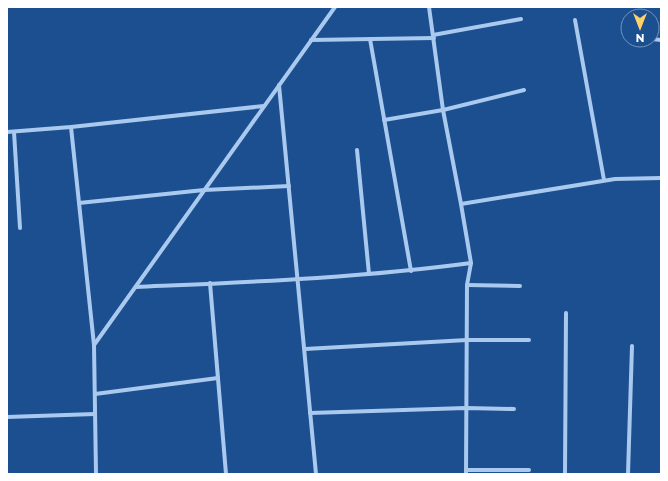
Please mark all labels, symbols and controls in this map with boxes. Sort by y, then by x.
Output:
north arrow [620,8,660,48]
text: N [636,31,644,45]

